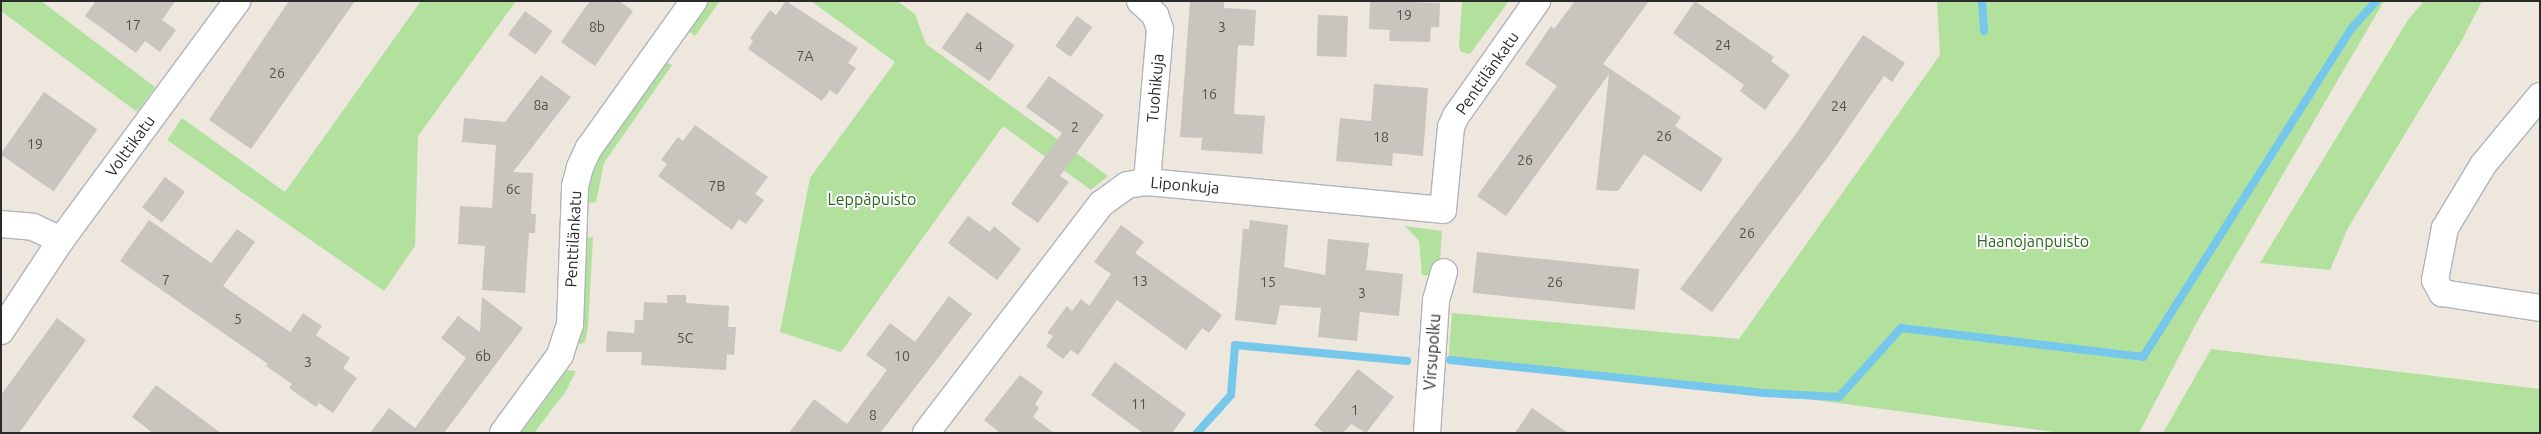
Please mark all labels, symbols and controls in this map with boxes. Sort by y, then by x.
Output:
house number: 19 [1396,7,1412,23]
house number: 17 [125,17,141,33]
house number: 8b [589,19,605,35]
house number: 3 [1218,19,1226,35]
street label: Penttilänkatu [1451,28,1523,118]
house number: 24 [1715,37,1731,53]
house number: 4 [975,39,983,55]
house number: 7A [797,48,813,64]
street label: Tuohikuja [1142,53,1168,123]
house number: 26 [269,65,285,81]
house number: 16 [1201,86,1217,102]
house number: 8a [533,97,549,113]
house number: 24 [1831,98,1847,114]
street label: Volttikatu [101,112,159,180]
house number: 2 [1071,119,1079,135]
house number: 26 [1656,128,1672,144]
house number: 18 [1373,129,1389,145]
house number: 19 [27,136,43,152]
house number: 26 [1517,152,1533,168]
street label: Liponkuja [1150,172,1220,198]
house number: 7B [709,178,725,194]
house number: 6c [506,181,520,197]
park label: Leppäpuisto [828,189,916,209]
street label: Penttilänkatu [561,190,585,288]
house number: 26 [1739,225,1755,241]
park label: Haanojanpuisto [1977,231,2089,251]
house number: 7 [162,272,170,288]
house number: 13 [1132,273,1148,289]
house number: 15 [1260,274,1276,290]
house number: 26 [1547,274,1563,290]
house number: 3 [1358,285,1366,301]
house number: 5 [234,311,242,327]
street label: Virsupolku [1420,313,1444,391]
house number: 5C [677,330,693,346]
house number: 6b [475,348,491,364]
house number: 10 [894,348,910,364]
house number: 3 [304,354,312,370]
house number: 11 [1131,396,1147,412]
house number: 1 [1351,402,1359,418]
house number: 8 [869,407,877,423]

